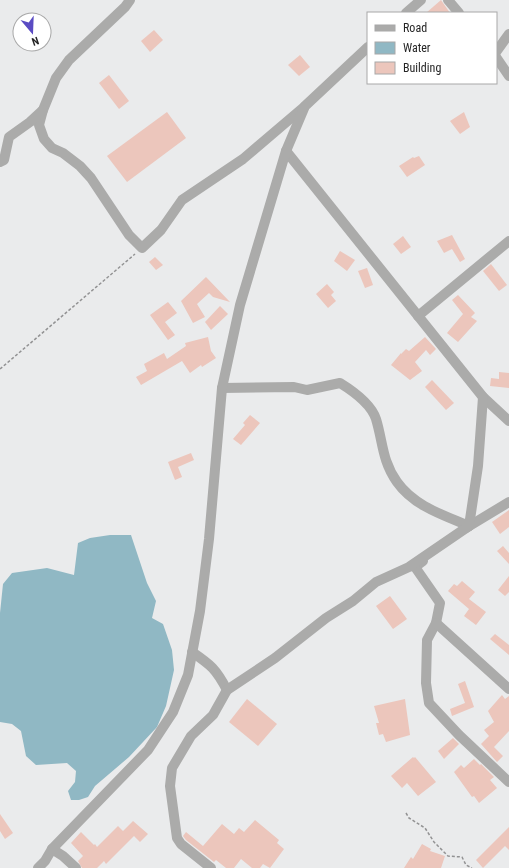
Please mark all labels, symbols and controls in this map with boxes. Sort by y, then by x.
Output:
north arrow [12,12,52,52]
legend [367,12,497,84]
text: Road [403,21,427,35]
text: N [30,34,40,48]
text: Water [403,41,431,55]
text: Building [403,61,441,75]

